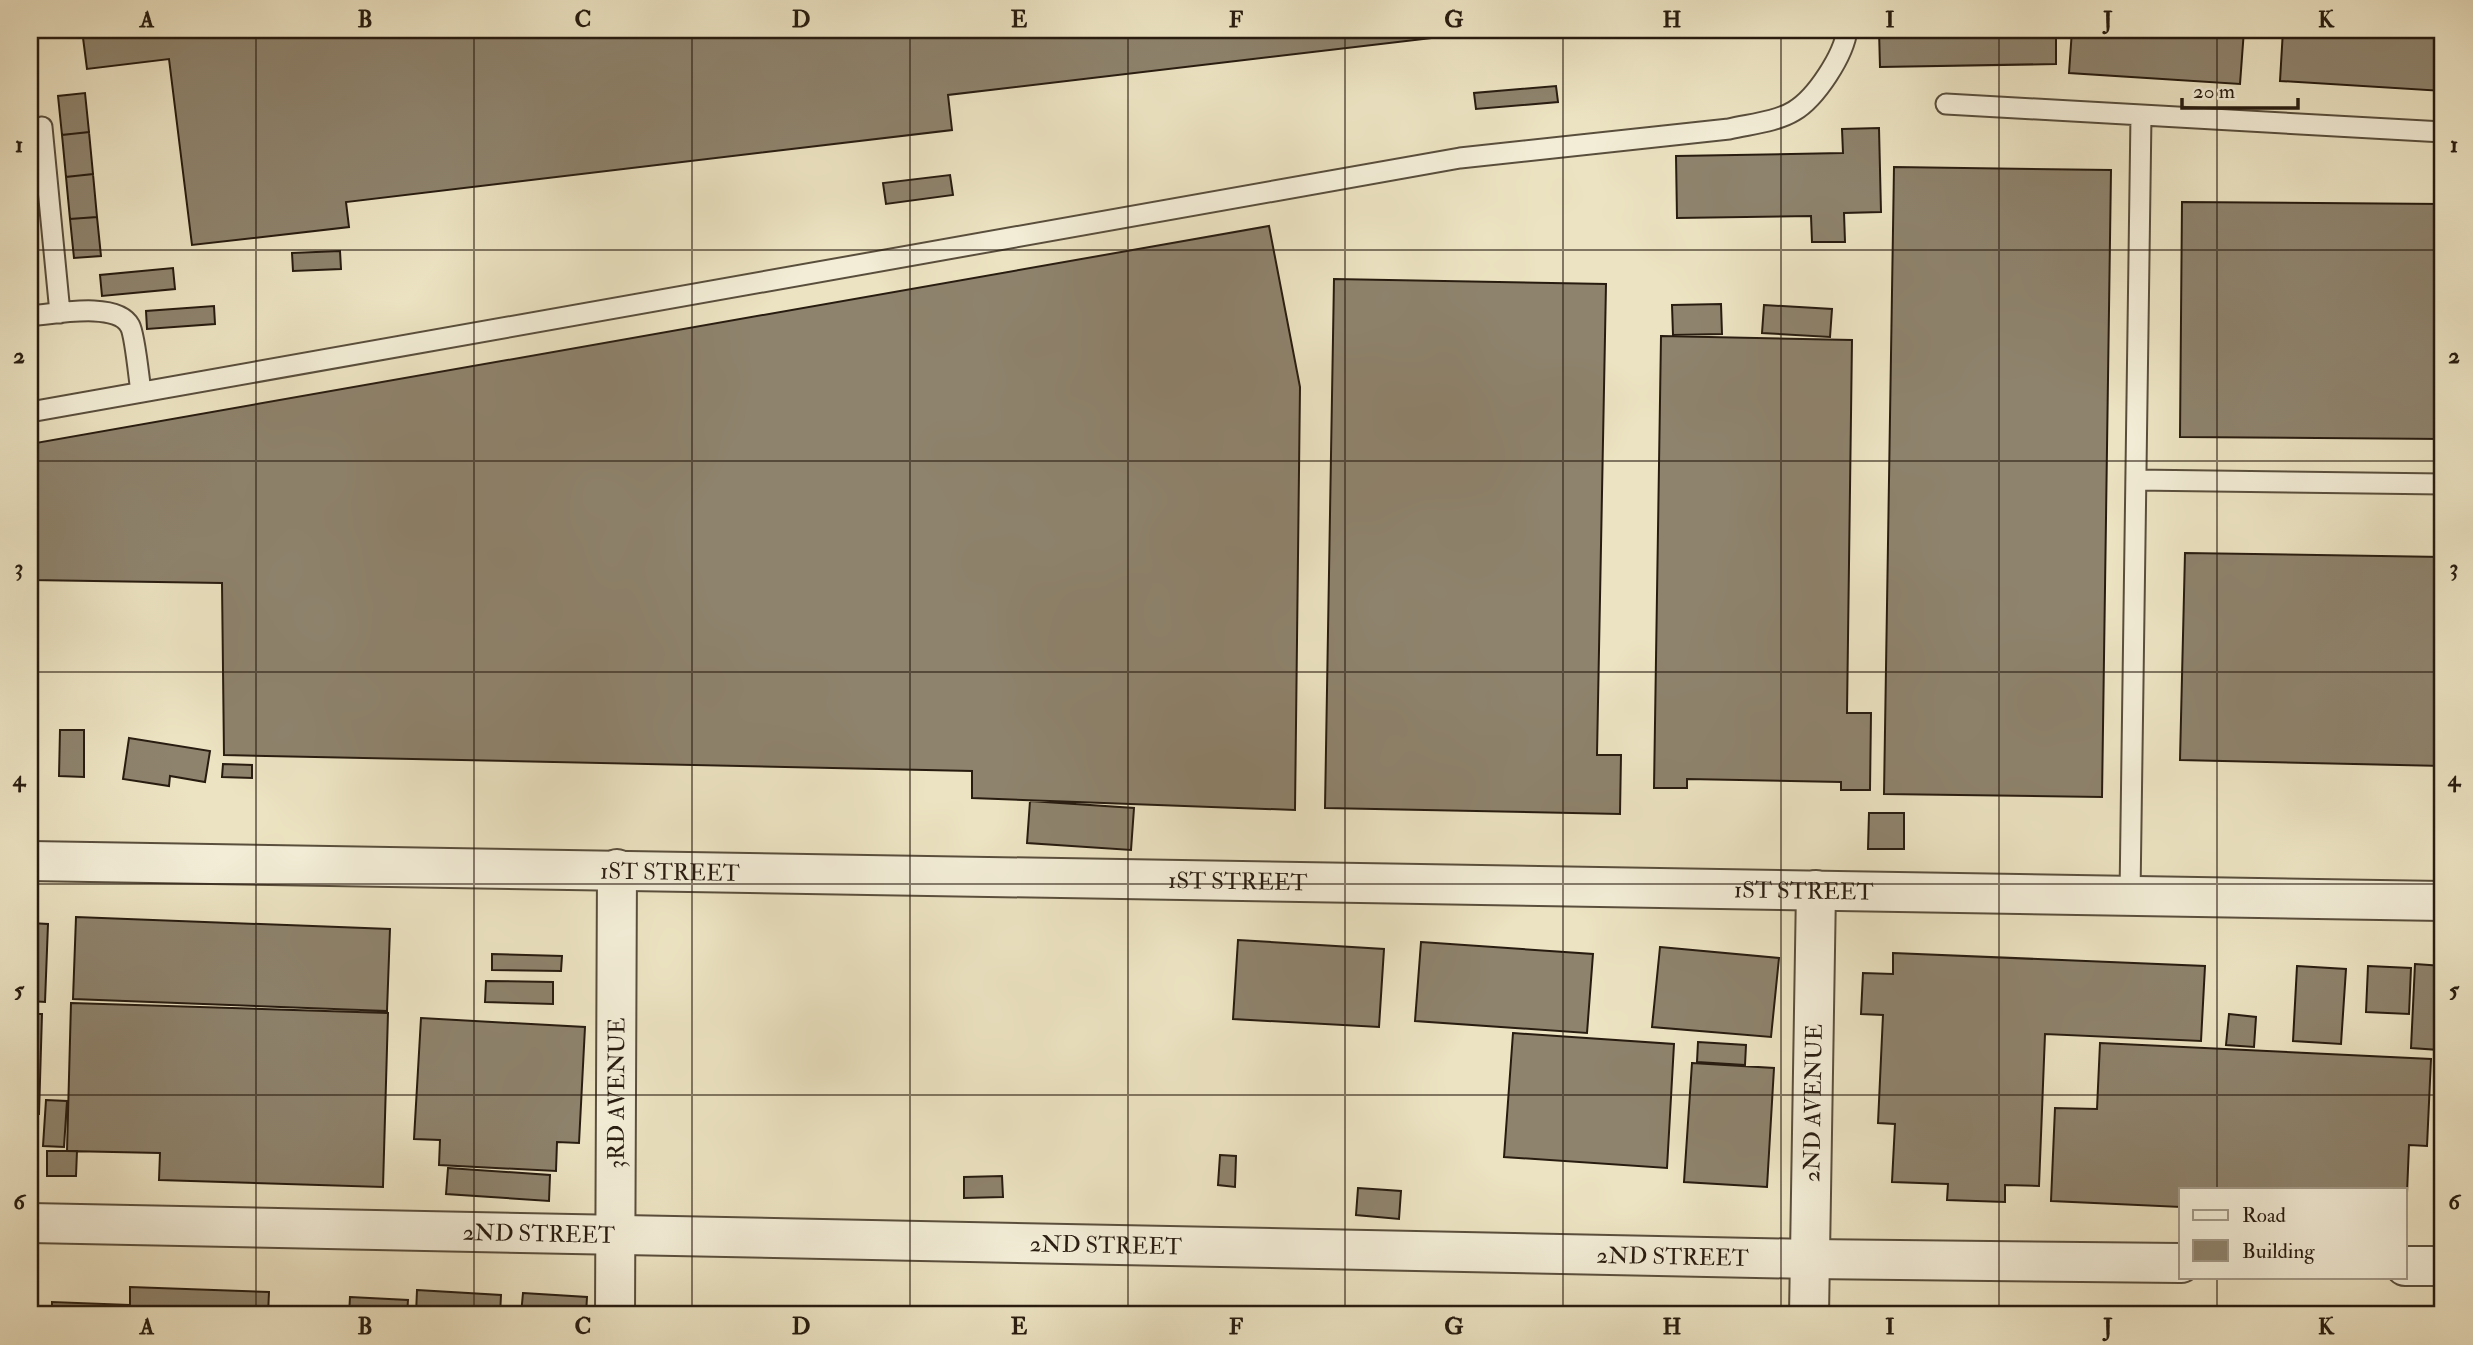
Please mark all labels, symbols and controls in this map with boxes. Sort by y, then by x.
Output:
text: A [139,5,155,34]
text: B [357,5,373,34]
text: C [575,5,591,34]
text: D [792,5,810,34]
text: E [1011,5,1028,34]
text: F [1229,5,1244,34]
text: G [1444,5,1464,34]
text: H [1663,5,1682,34]
text: I [1885,5,1895,34]
text: J [2102,5,2113,35]
text: K [2318,5,2335,34]
scale bar [2182,66,2298,110]
text: 20 m [2193,78,2235,105]
text: 1 [15,130,23,159]
text: 1 [2450,130,2458,159]
text: 2 [13,341,25,370]
text: 2 [2448,341,2460,370]
text: 3 [15,553,23,582]
text: 3 [2450,553,2458,582]
text: 4 [12,764,27,793]
text: 4 [2447,764,2462,793]
street label: 1ST STREET [600,856,740,887]
street label: 1ST STREET [1168,865,1308,897]
street label: 1ST STREET [1734,875,1874,906]
text: 5 [14,975,25,1004]
text: 5 [2449,975,2460,1004]
street label: 3RD AVENUE [601,1017,631,1169]
street label: 2ND AVENUE [1797,1024,1828,1182]
text: 6 [13,1187,27,1216]
text: 6 [2448,1187,2462,1216]
legend [2179,1188,2406,1278]
text: Road [2242,1202,2287,1229]
street label: 2ND STREET [462,1217,615,1249]
street label: 2ND STREET [1029,1229,1182,1261]
text: Building [2242,1238,2315,1265]
street label: 2ND STREET [1596,1240,1749,1272]
text: A [139,1312,155,1341]
text: B [357,1312,373,1341]
text: C [575,1312,591,1341]
text: D [792,1312,810,1341]
text: E [1011,1312,1028,1341]
text: F [1229,1312,1244,1341]
text: G [1444,1312,1464,1341]
text: H [1663,1312,1682,1341]
text: I [1885,1312,1895,1341]
text: J [2102,1312,2113,1342]
text: K [2318,1312,2335,1341]

